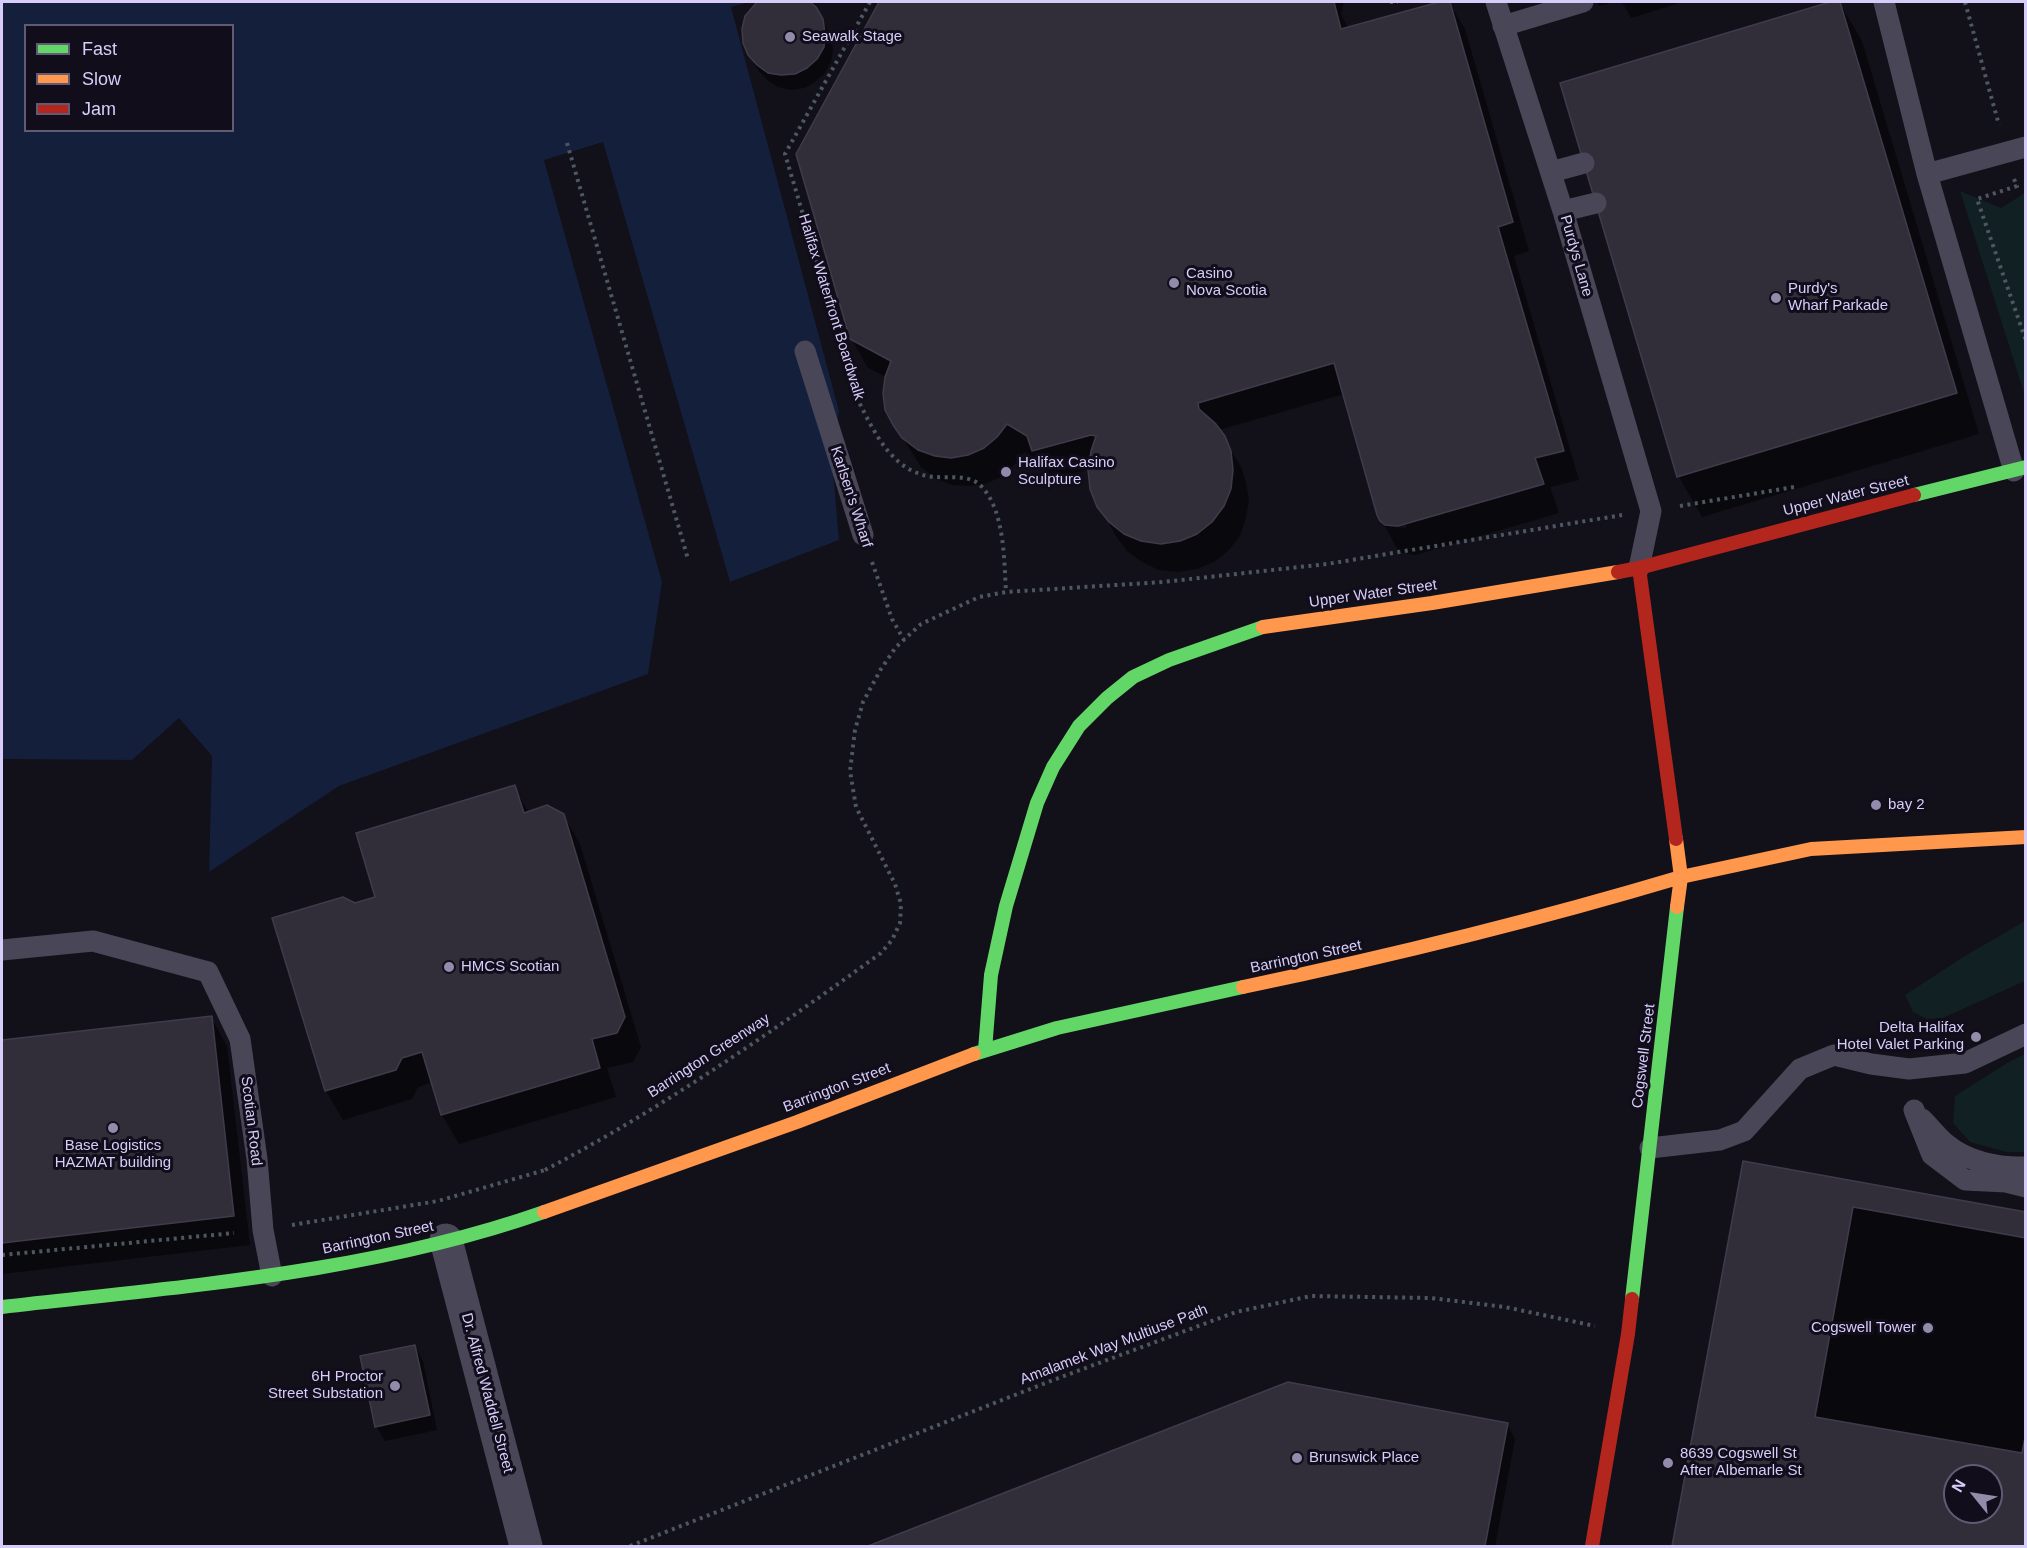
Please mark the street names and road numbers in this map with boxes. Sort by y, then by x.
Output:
street label: Halifax Waterfront Boardwalk [794,212,868,402]
street label: Purdys Lane [1556,213,1596,299]
street label: Karlsen's Wharf [826,444,876,550]
street label: Upper Water Street [1781,472,1911,520]
street label: Upper Water Street [1308,576,1438,612]
street label: Barrington Street [1249,936,1363,978]
street label: Cogswell Street [1629,1003,1659,1109]
street label: Barrington Greenway [645,1010,773,1102]
street label: Barrington Street [781,1059,893,1117]
street label: Scotian Road [237,1075,265,1167]
street label: Barrington Street [321,1217,435,1259]
street label: Amalamek Way Multiuse Path [1018,1301,1210,1389]
street label: Dr. Alfred Waddell Street [457,1311,517,1475]

